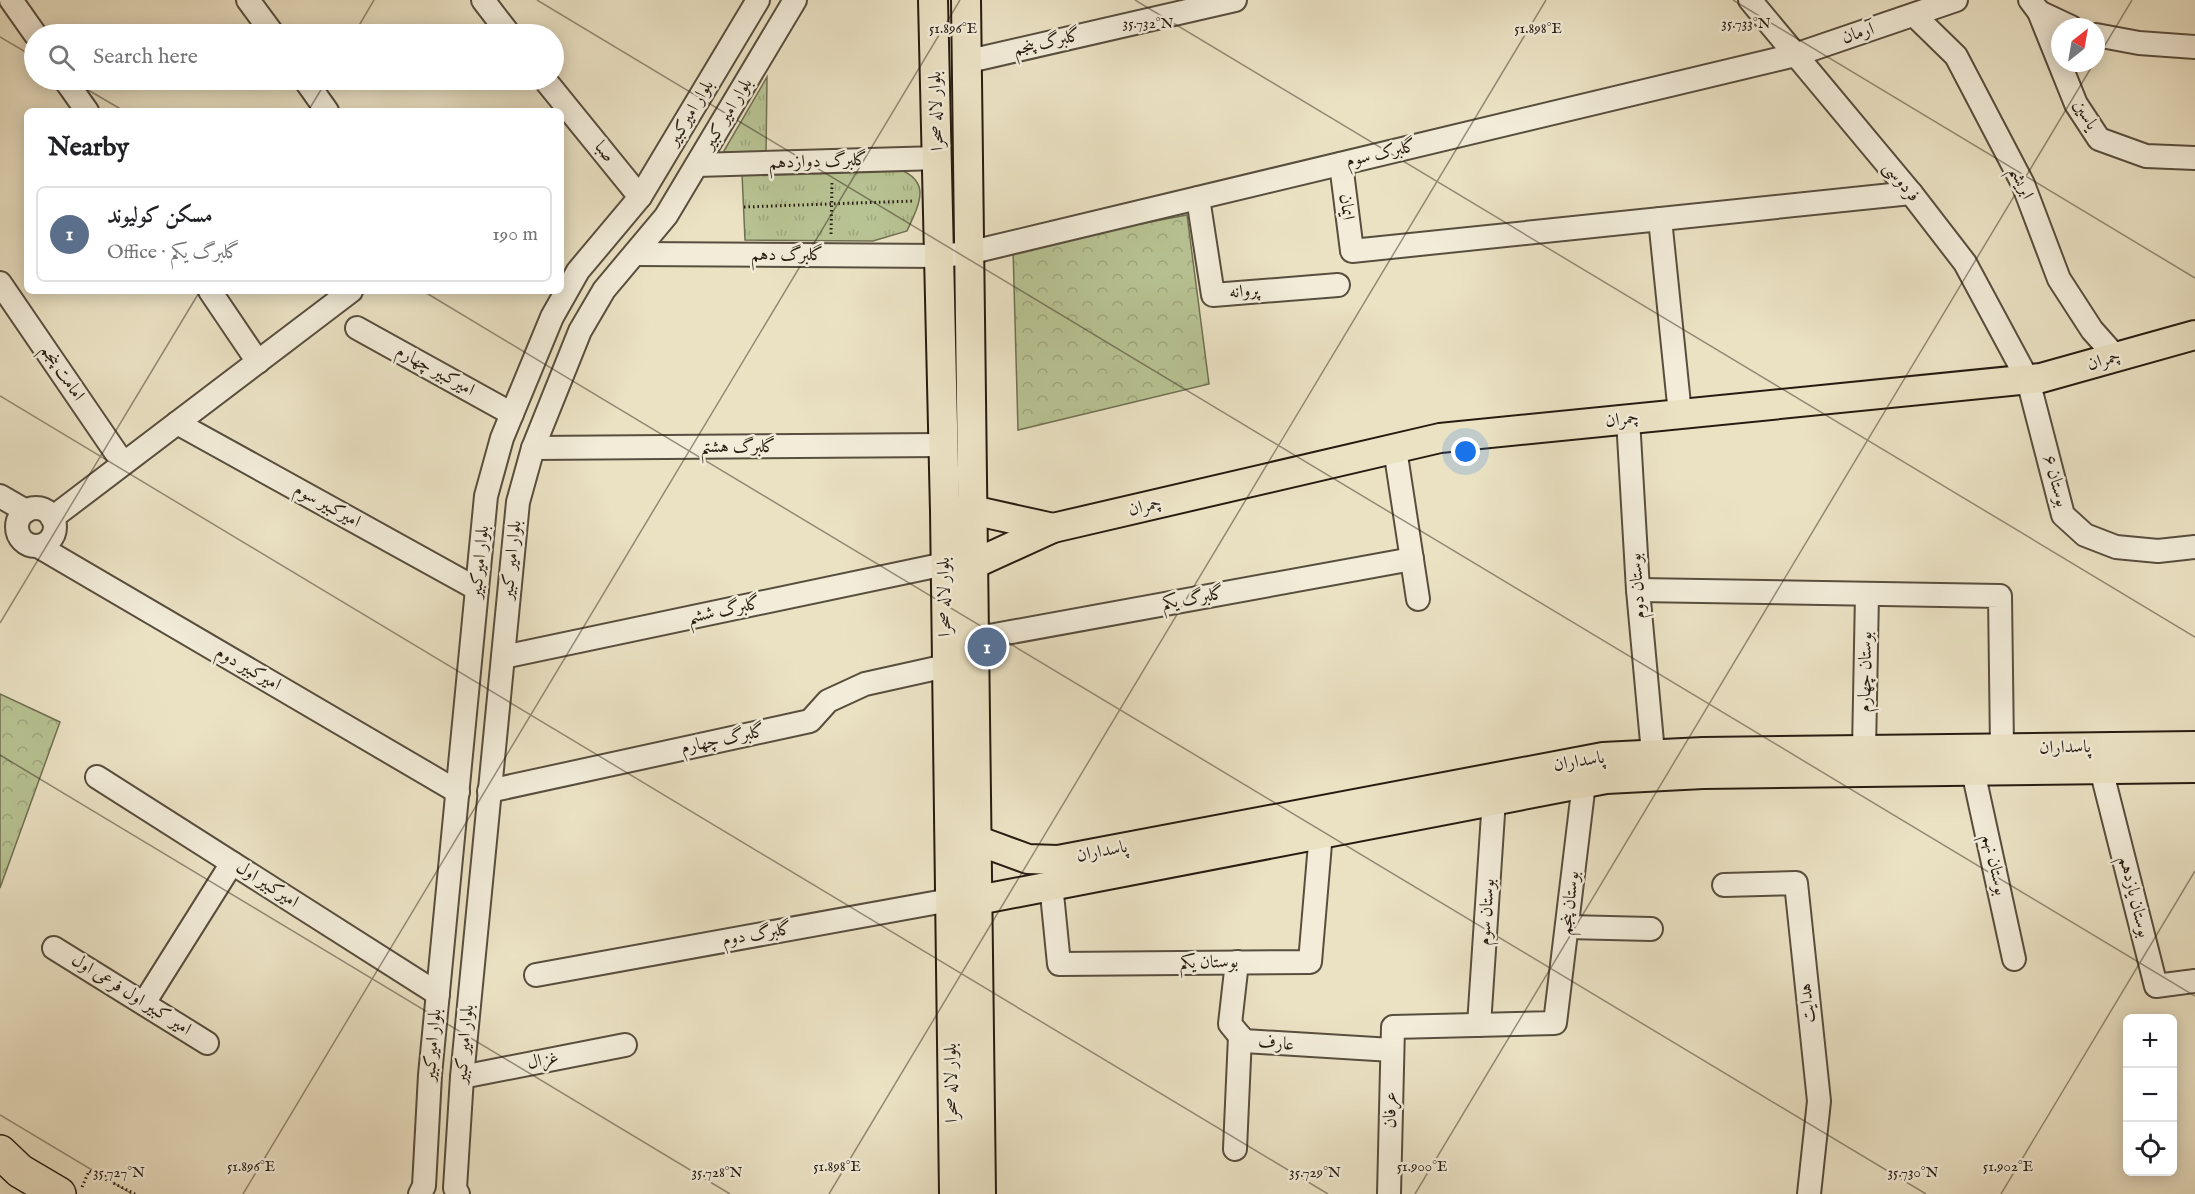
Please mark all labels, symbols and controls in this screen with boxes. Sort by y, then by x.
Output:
text: 35.732°N [1123,14,1173,33]
text: 35.733°N [1721,14,1771,33]
street label: آرمان [1839,17,1879,50]
north arrow [2051,18,2105,72]
text: 51.896°E [929,19,977,38]
text: 51.898°E [1514,19,1562,38]
street label: گلبرگ پنجم [1011,23,1084,66]
search box [24,24,564,90]
icon: search [45,41,78,74]
text: Search here [93,43,198,71]
street label: بلوار لاله صحرا [924,71,950,151]
street label: بلوار امیر کبیر [697,74,758,156]
street label: بلوار امیرکبیر [661,76,720,152]
street label: یاسین [2067,96,2104,136]
text: Nearby [48,131,129,164]
street label: گلبرک سوم [1343,134,1419,176]
street label: صبا [588,137,620,167]
street label: گلبرگ دوازدهم [768,148,868,179]
street label: فردوسی [1878,157,1924,207]
street label: ابریشم [1999,163,2038,205]
street label: ایمان [1333,193,1359,221]
text: مسکن کولیوند [107,202,213,230]
text: 1 [66,222,73,247]
text: 190 m [492,222,538,247]
text: Office · گلبرگ یکم [107,240,240,265]
street label: گلبرگ دهم [751,243,823,271]
street label: پروانه [1228,279,1262,305]
street label: امامت پنجم [31,340,89,408]
street label: امیرکبیر چهارم [390,340,478,405]
street label: چمران [2085,345,2123,377]
street label: چمران [1604,407,1640,433]
street label: گلبرگ هشتم [700,435,776,464]
your location [1451,437,1480,466]
street label: بوستان ۶ [2037,452,2073,510]
street label: امیرکبیر سوم [288,478,364,536]
street label: چمران [1126,492,1164,522]
street label: بلوار امیر کبیر [496,519,528,603]
street label: بلوار امیرکبیر [465,524,495,602]
street label: بوستان دوم [1624,552,1655,620]
street label: بلوار لاله صحرا [933,557,957,637]
street label: گلبرگ یکم [1160,581,1227,620]
street label: گلبرگ ششم [685,591,764,635]
pin: 1 [968,624,1006,670]
street label: بوستان چهارم [1854,631,1881,713]
street label: امیرکبیر دوم [210,641,285,700]
street label: گلبرگ چهارم [679,719,768,763]
street label: پاسداران [2039,736,2093,760]
street label: پاسداران [1552,746,1608,777]
street label: بوستان نهم [1972,833,2012,898]
street label: پاسداران [1075,835,1131,868]
street label: بوستان یازدهم [2109,854,2155,941]
street label: امیرکبیر اول [231,856,303,914]
street label: بوستان پنجم [1555,870,1589,937]
street label: بوستان سوم [1473,878,1504,947]
street label: گلبرگ دوم [720,917,794,955]
street label: امیر کبیر اول فرعی اول [67,949,195,1041]
street label: بوستان یکم [1180,951,1239,979]
street label: هدایت [1794,982,1822,1024]
street label: بلوار امیر کبیر [450,1003,480,1087]
street label: بلوار امیرکبیر [418,1008,448,1084]
map controls [2123,1014,2177,1176]
button: + [2123,1014,2177,1068]
street label: عارف [1257,1031,1295,1057]
street label: بلوار لاله صحرا [940,1043,964,1123]
street label: غزال [525,1047,561,1075]
button: − [2123,1068,2177,1122]
street label: عرفان [1379,1091,1403,1129]
button: locate [2123,1122,2177,1176]
text: 51.896°E [227,1157,275,1176]
text: 51.898°E [813,1157,861,1176]
text: 51.900°E [1397,1157,1447,1176]
text: 51.902°E [1983,1157,2033,1176]
text: 35.727°N [93,1163,145,1182]
text: 35.728°N [691,1163,743,1182]
text: 35.729°N [1289,1163,1341,1182]
text: 35.730°N [1887,1163,1939,1182]

